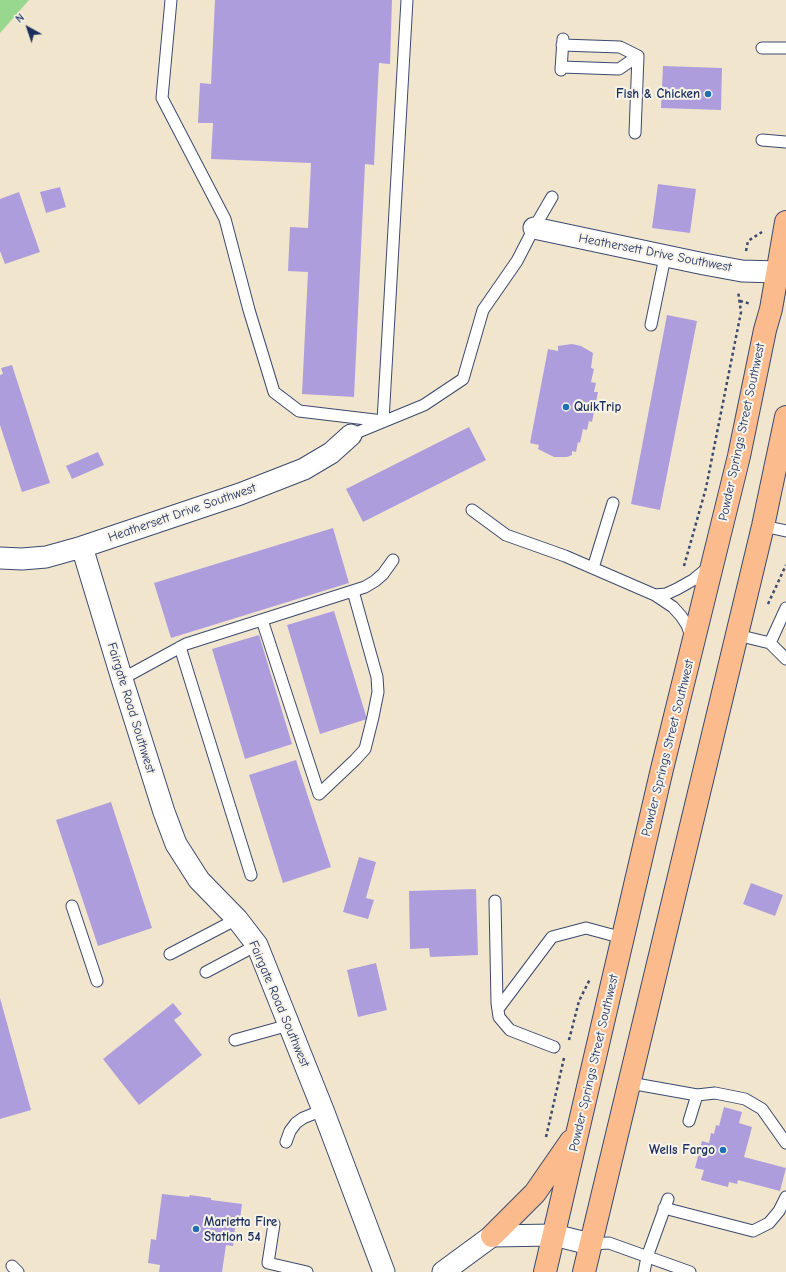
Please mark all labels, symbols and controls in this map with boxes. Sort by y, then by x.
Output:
north arrow [8,8,48,48]
text: N [13,11,27,26]
place label: Fish & Chicken [616,86,700,102]
marker: Fish & Chicken [703,89,713,99]
street label: Heathersett Drive Southwest [577,231,733,275]
street label: Powder Springs Street Southwest [716,342,768,522]
place label: QuikTrip [574,399,621,415]
marker: QuikTrip [561,402,571,412]
street label: Heathersett Drive Southwest [106,480,258,546]
street label: Fairgate Road Southwest [104,641,158,775]
street label: Powder Springs Street Southwest [638,658,698,838]
street label: Fairgate Road Southwest [245,938,313,1070]
street label: Powder Springs Street Southwest [566,973,622,1153]
place label: Wells Fargo [649,1142,715,1158]
marker: Wells Fargo [718,1145,728,1155]
place label: Marietta Fire Station 54 [204,1214,277,1245]
marker: Marietta Fire Station 54 [191,1224,201,1234]

